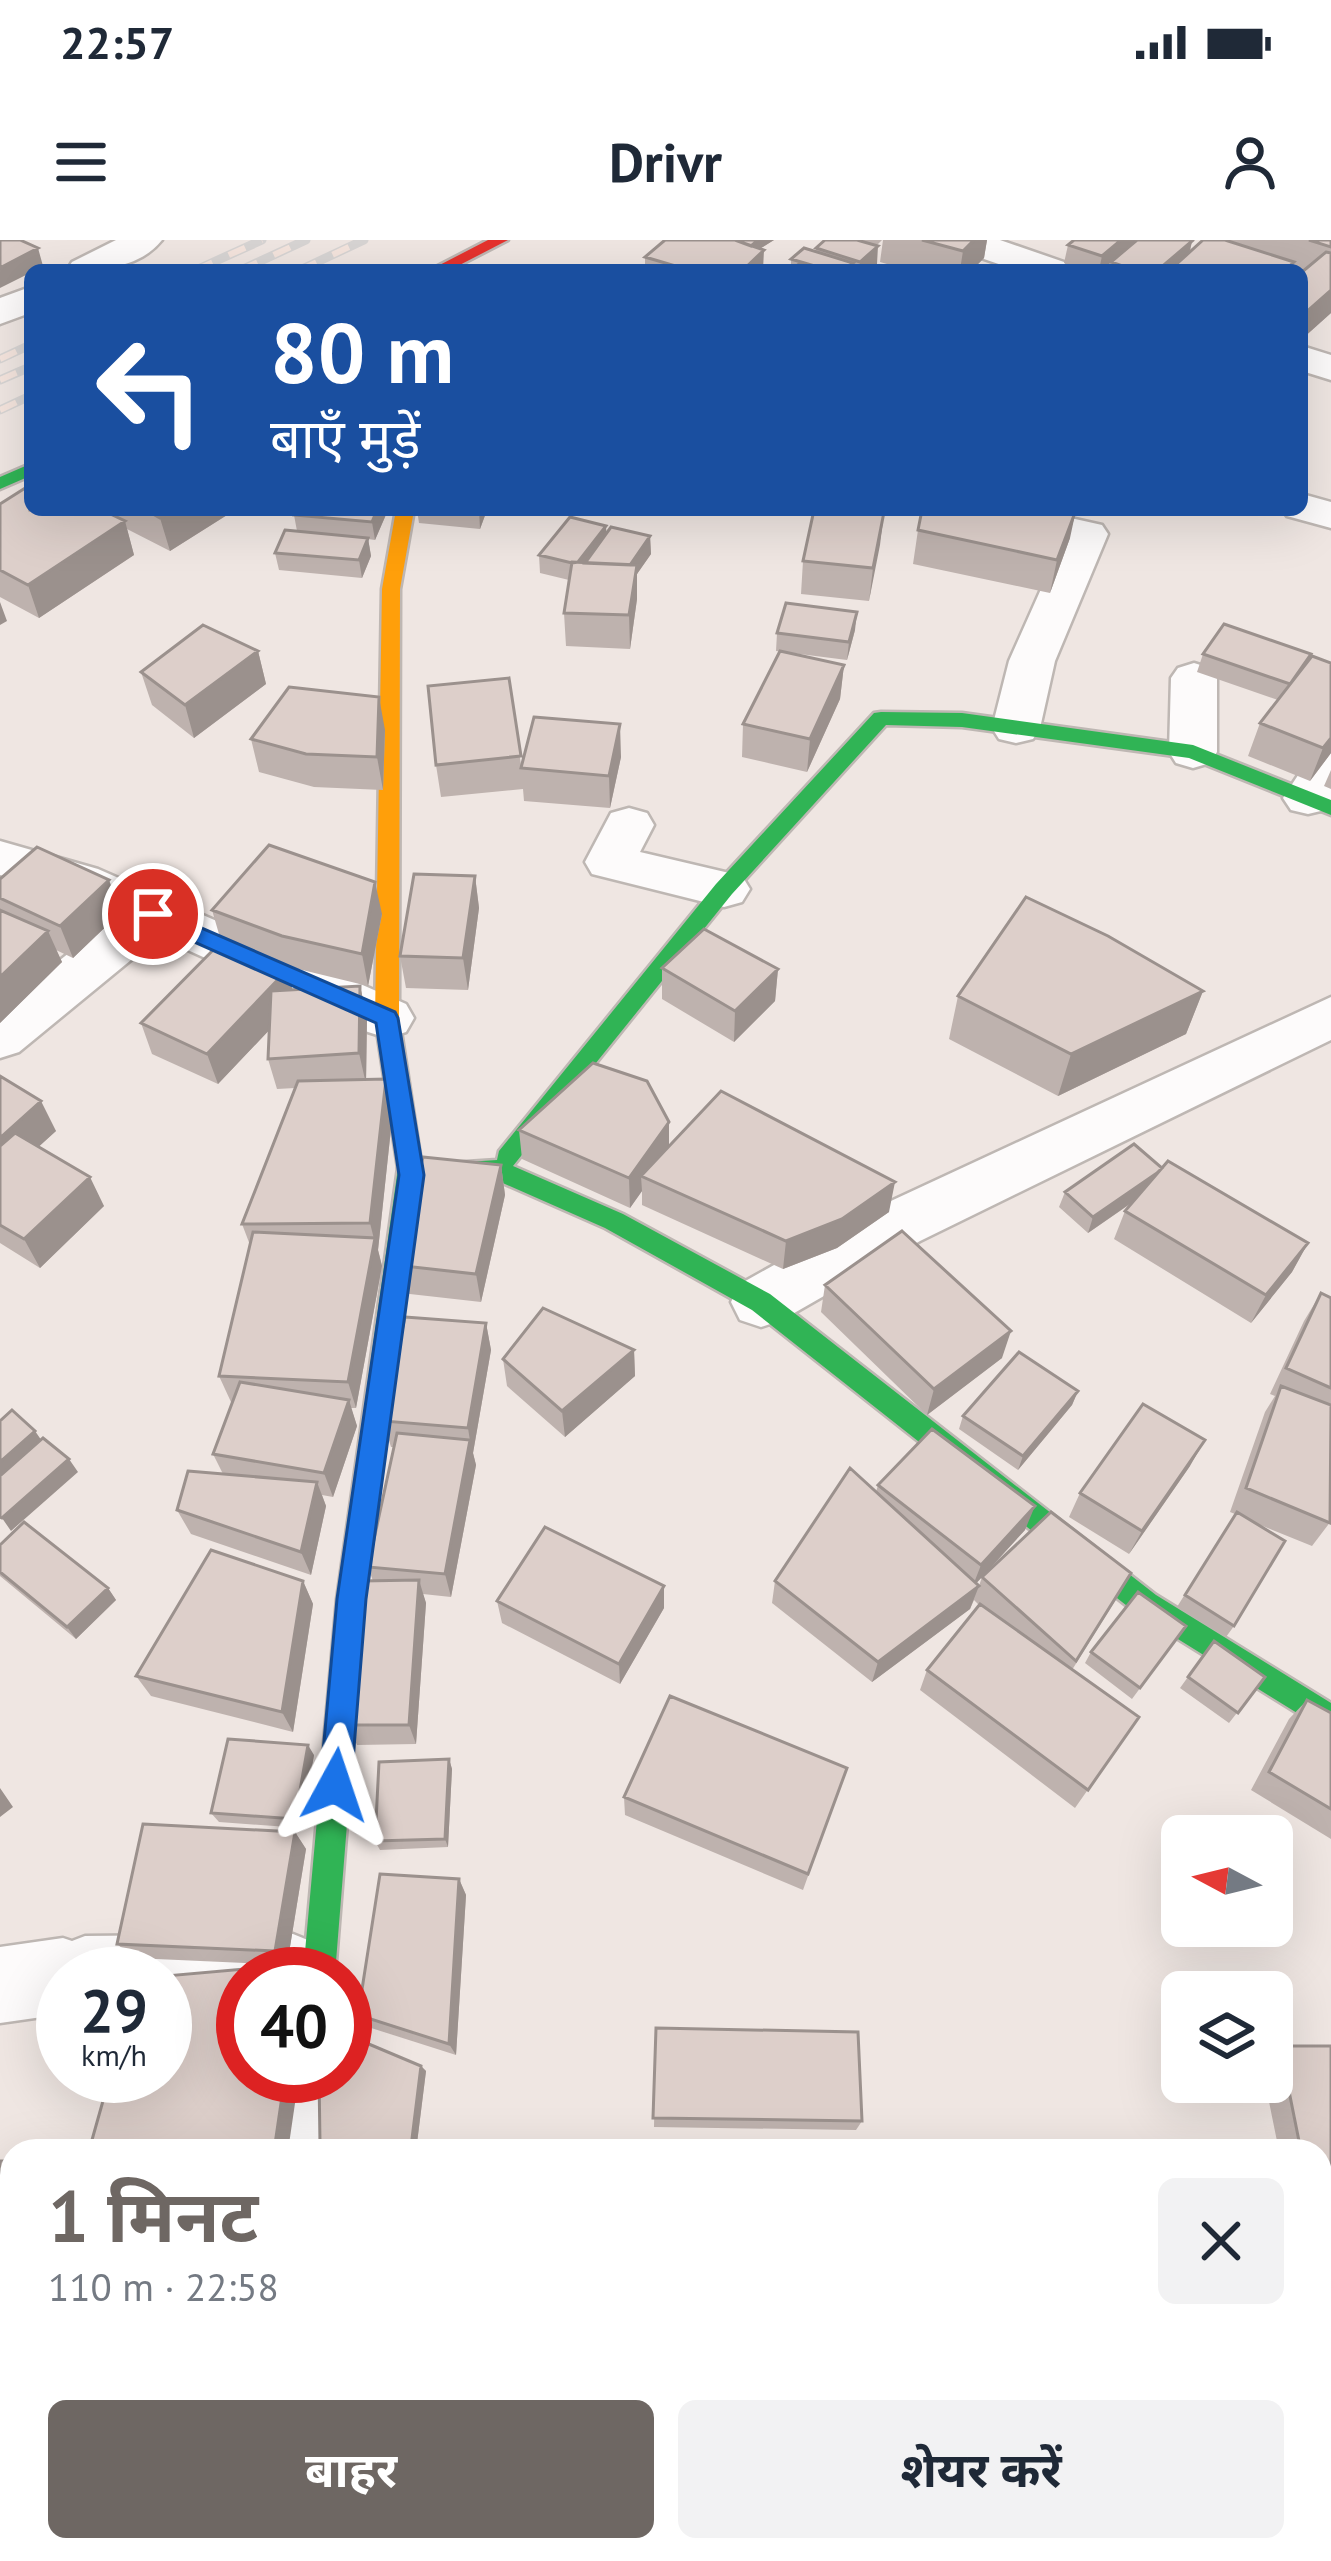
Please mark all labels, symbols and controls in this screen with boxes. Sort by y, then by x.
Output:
text: 22:57 [60,13,174,71]
text: Drivr [609,127,722,197]
icon: menu [48,129,114,195]
icon: person [1217,129,1283,195]
text: 80 m [270,297,454,406]
icon: left [72,312,228,468]
text: बाएँ मुड़ें [270,403,420,473]
pin [102,863,204,965]
icon: arrive [120,881,186,947]
position arrow [272,1722,398,1848]
north arrow [1161,1815,1293,1947]
map controls [1161,1815,1293,2103]
speed limit sign: 40 [216,1947,372,2103]
text: 29 [80,1971,148,2049]
button: layers [1161,1971,1293,2103]
text: km/h [81,2035,147,2074]
text: 1 मिनट [48,2169,258,2262]
button: close [1158,2178,1284,2304]
text: 110 m · 22:58 [48,2261,279,2312]
button: बाहर [48,2400,654,2538]
button: शेयर करें [678,2400,1284,2538]

